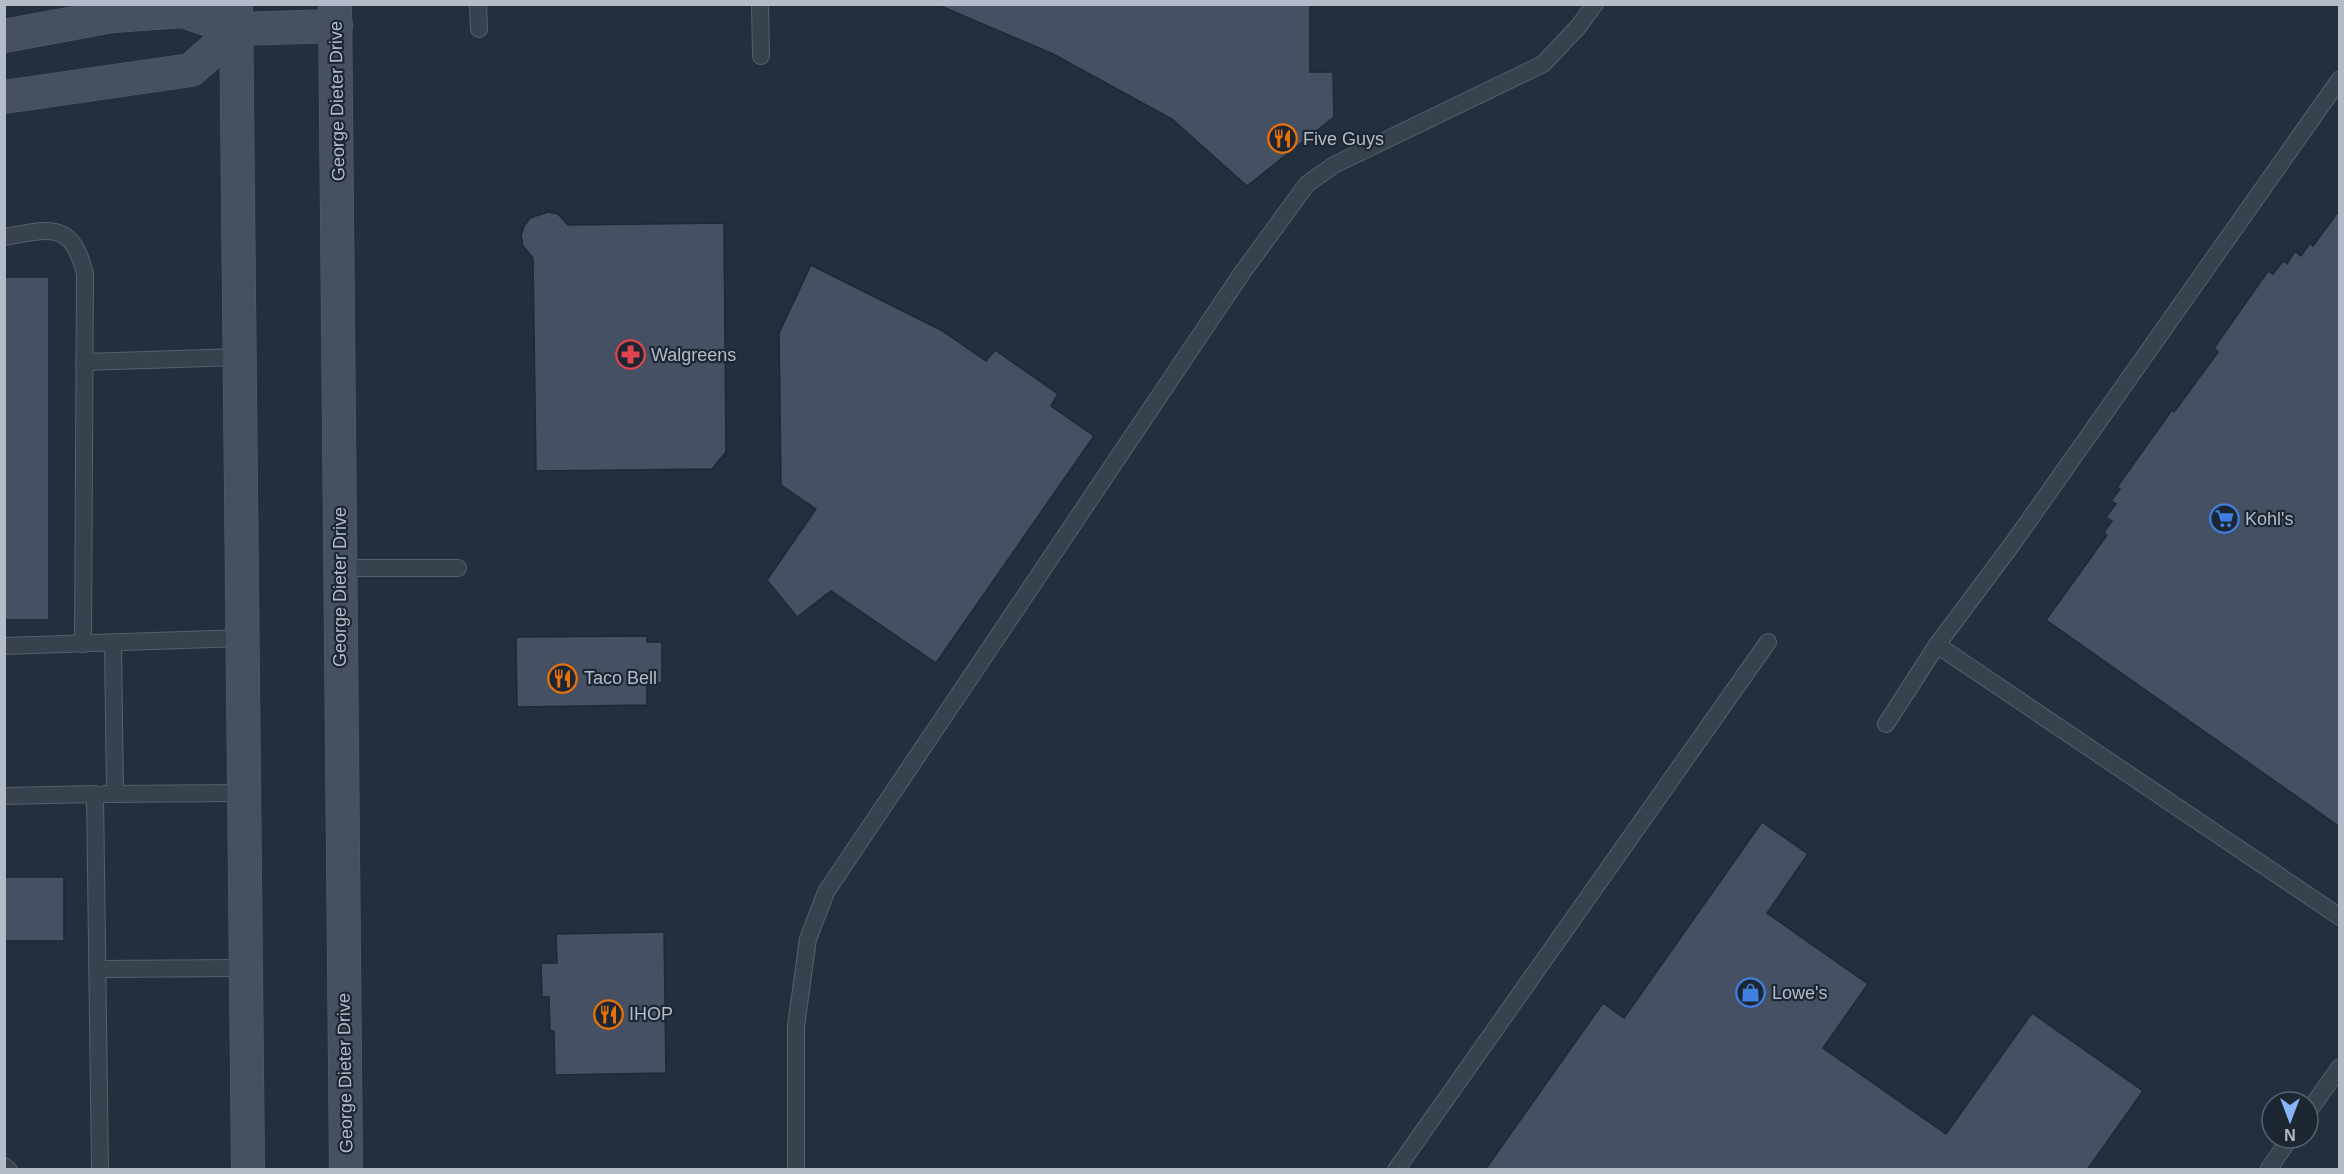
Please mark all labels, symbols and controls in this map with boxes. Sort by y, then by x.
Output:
street label: George Dieter Drive [326,21,348,181]
restaurant icon: Five Guys [1266,123,1298,155]
place label: Five Guys [1303,129,1384,149]
pharmacy icon: Walgreens [614,339,646,371]
place label: Walgreens [651,345,736,365]
supermarket icon: Kohl's [2208,503,2240,535]
street label: George Dieter Drive [330,507,350,667]
place label: Kohl's [2245,509,2293,529]
restaurant icon: Taco Bell [547,662,579,694]
place label: Taco Bell [584,668,657,688]
shop icon: Lowe's [1735,977,1767,1009]
place label: Lowe's [1772,983,1827,1003]
street label: George Dieter Drive [334,993,356,1153]
restaurant icon: IHOP [592,998,624,1030]
place label: IHOP [629,1004,673,1024]
north arrow [2260,1090,2320,1150]
text: N [2284,1126,2296,1143]

